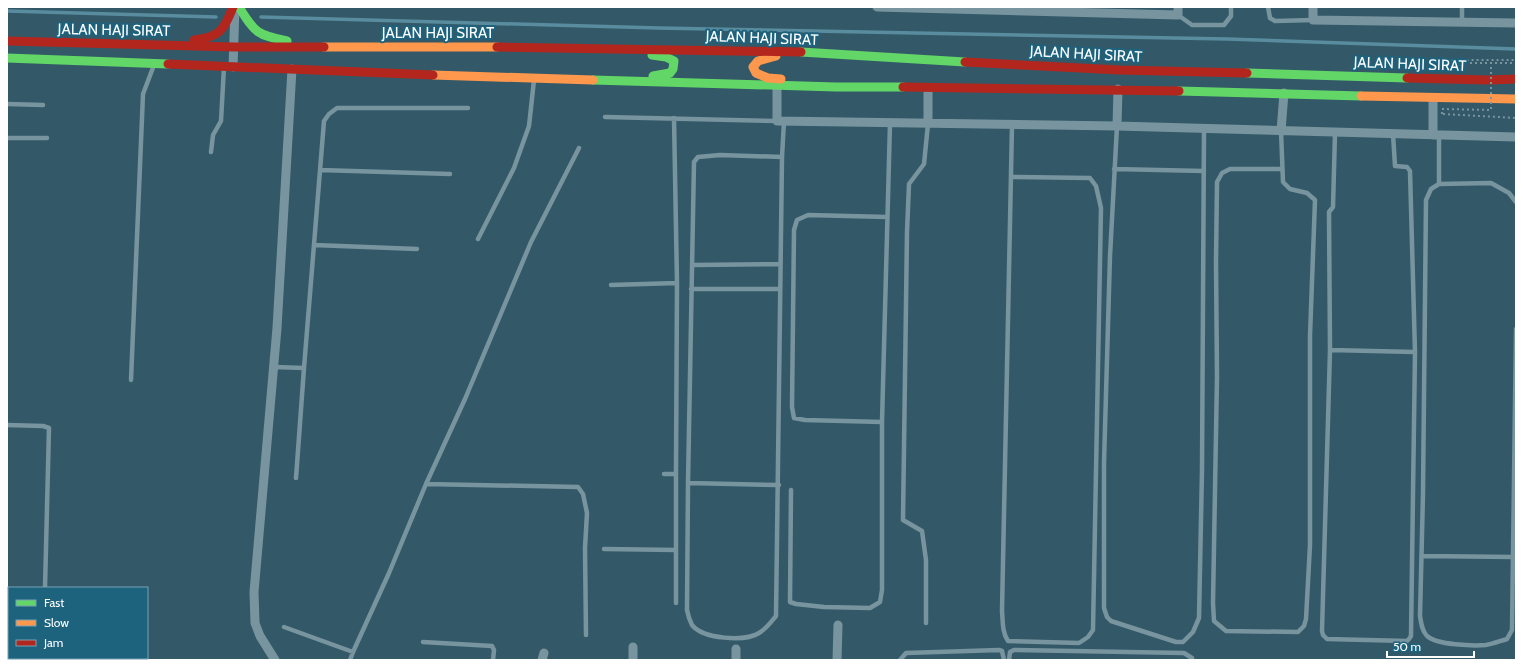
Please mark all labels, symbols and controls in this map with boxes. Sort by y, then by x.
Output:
street label: JALAN HAJI SIRAT [57,20,170,40]
street label: JALAN HAJI SIRAT [381,24,494,42]
street label: JALAN HAJI SIRAT [704,27,819,49]
street label: JALAN HAJI SIRAT [1028,42,1143,66]
street label: JALAN HAJI SIRAT [1352,53,1467,75]
legend [8,587,148,659]
text: Fast [44,595,64,610]
text: Slow [44,615,69,630]
scale bar [1387,633,1474,659]
text: Jam [43,635,63,650]
text: 50 m [1393,639,1421,654]

